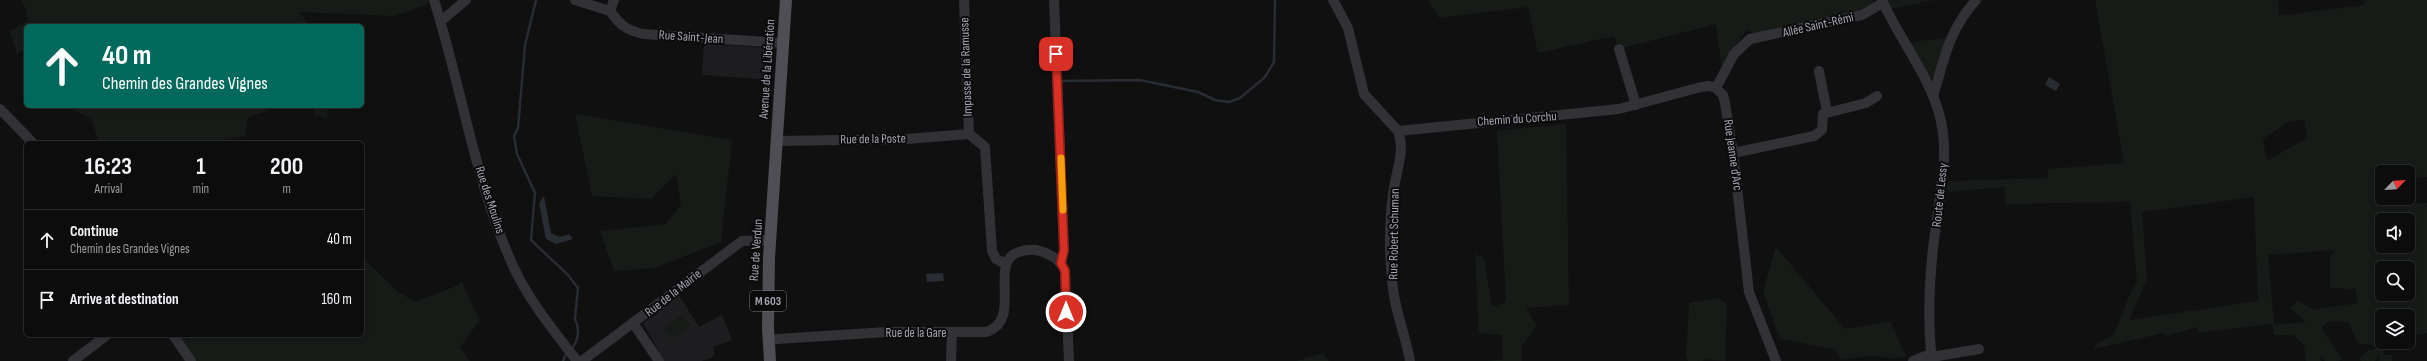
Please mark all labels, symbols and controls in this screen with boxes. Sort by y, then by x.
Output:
street label: Allée Saint-Rémi [1780,9,1855,41]
street label: Impasse de la Ramusse [956,17,976,117]
street label: Avenue de la Libération [755,19,778,120]
street label: Rue Saint-Jean [658,27,724,47]
pin [1039,37,1073,71]
text: 40 m [102,39,151,72]
icon: ahead [36,40,88,92]
icon: arrive [1045,43,1067,65]
text: Chemin des Grandes Vignes [102,73,268,94]
street label: Chemin du Corchu [1477,108,1557,130]
street label: Rue Jeanne d'Arc [1720,118,1746,192]
street label: Rue de la Poste [840,130,906,148]
text: 16:23 [85,152,132,181]
text: 1 [196,152,206,181]
text: 200 [270,152,303,181]
street label: Route de Lessy [1929,162,1951,228]
street label: Rue des Moulins [472,164,509,236]
north arrow [2375,165,2415,205]
map controls [2375,165,2415,349]
text: Arrival [94,181,122,197]
text: min [193,181,209,197]
text: m [282,181,291,197]
street label: Rue Robert Schuman [1385,188,1403,280]
button: sound [2375,213,2415,253]
street label: Rue de Verdun [746,218,766,282]
text: Continue [70,222,119,241]
icon: ahead [36,229,58,251]
text: 40 m [327,230,352,249]
text: Chemin des Grandes Vignes [70,241,190,257]
button: search [2375,261,2415,301]
street label: Rue de la Mairie [641,266,705,320]
icon: arrive [36,289,58,311]
text: Arrive at destination [70,290,179,309]
text: 160 m [321,290,352,309]
road number: M 603 [750,291,786,311]
position arrow [1045,291,1087,333]
button: layers [2375,309,2415,349]
street label: Rue de la Gare [885,325,947,341]

